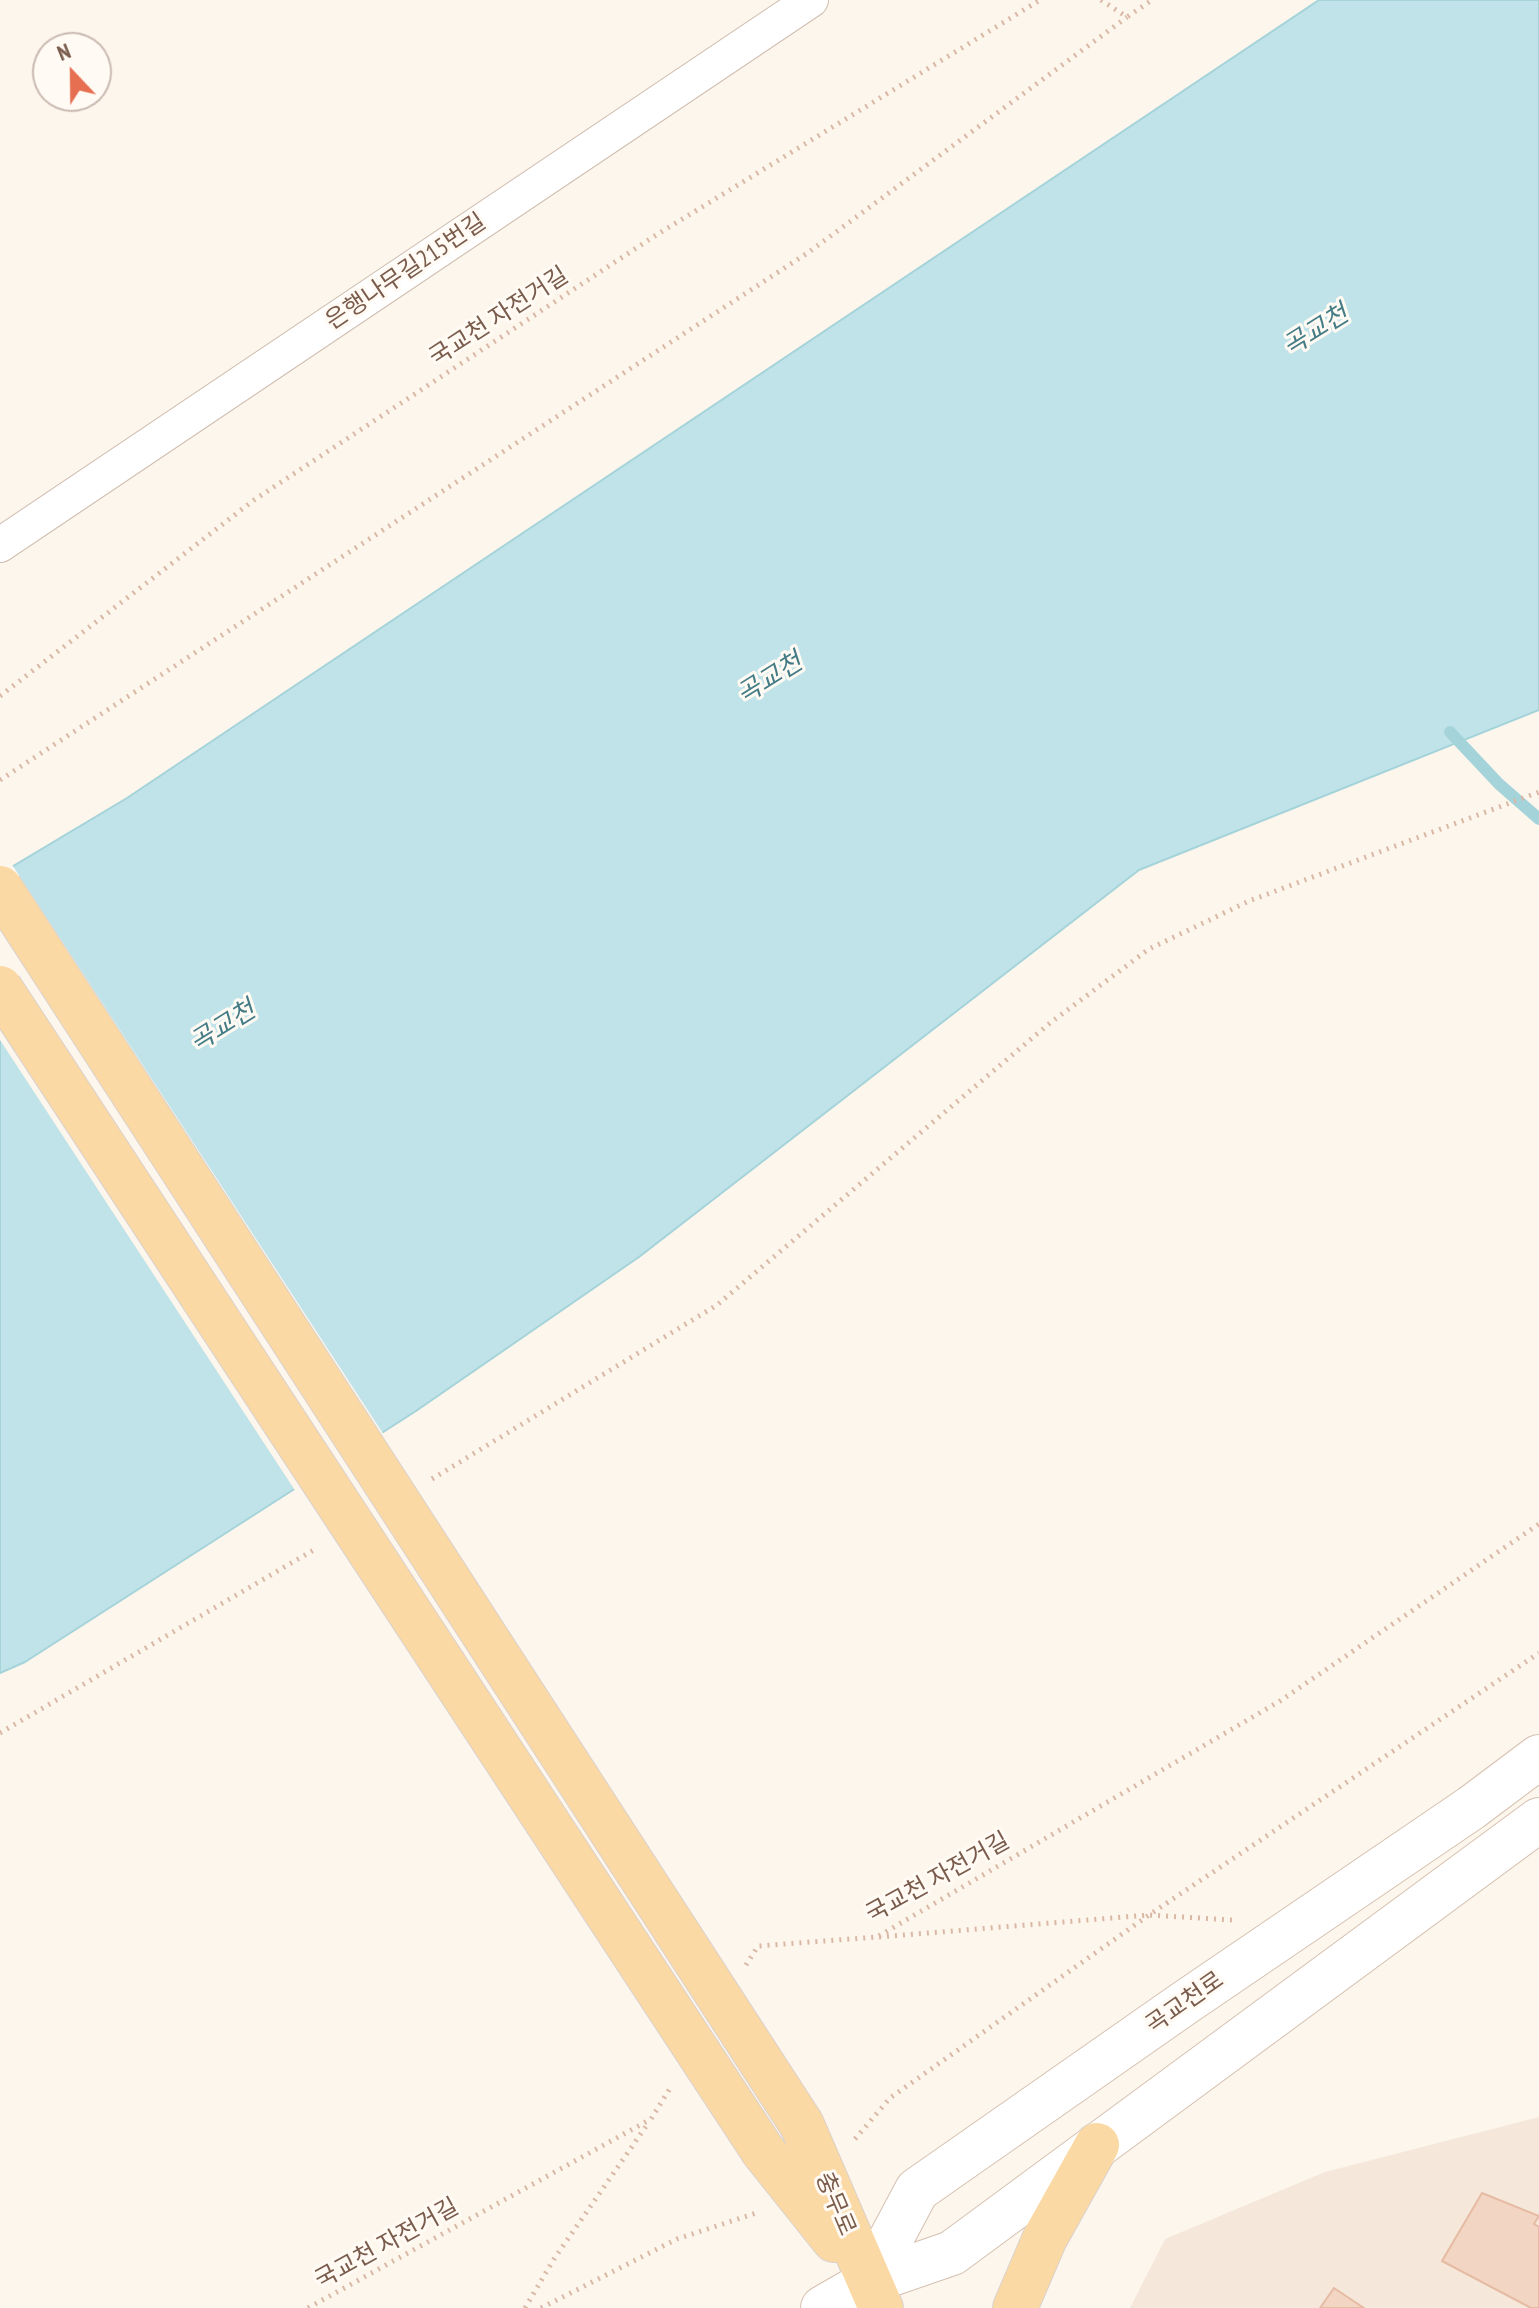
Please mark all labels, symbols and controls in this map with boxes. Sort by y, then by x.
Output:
north arrow [32,32,112,112]
text: N [53,36,75,67]
street label: 은행나무길215번길 [320,208,492,336]
street label: 국교천 자전거길 [424,261,574,373]
water label: 곡교천 [1277,299,1355,363]
water label: 곡교천 [731,647,809,711]
water label: 곡교천 [184,995,262,1059]
street label: 국교천 자전거길 [861,1827,1015,1929]
street label: 곡교천로 [1141,1966,1229,2040]
street label: 충무로 [809,2168,861,2240]
street label: 국교천 자전거길 [310,2193,464,2295]

